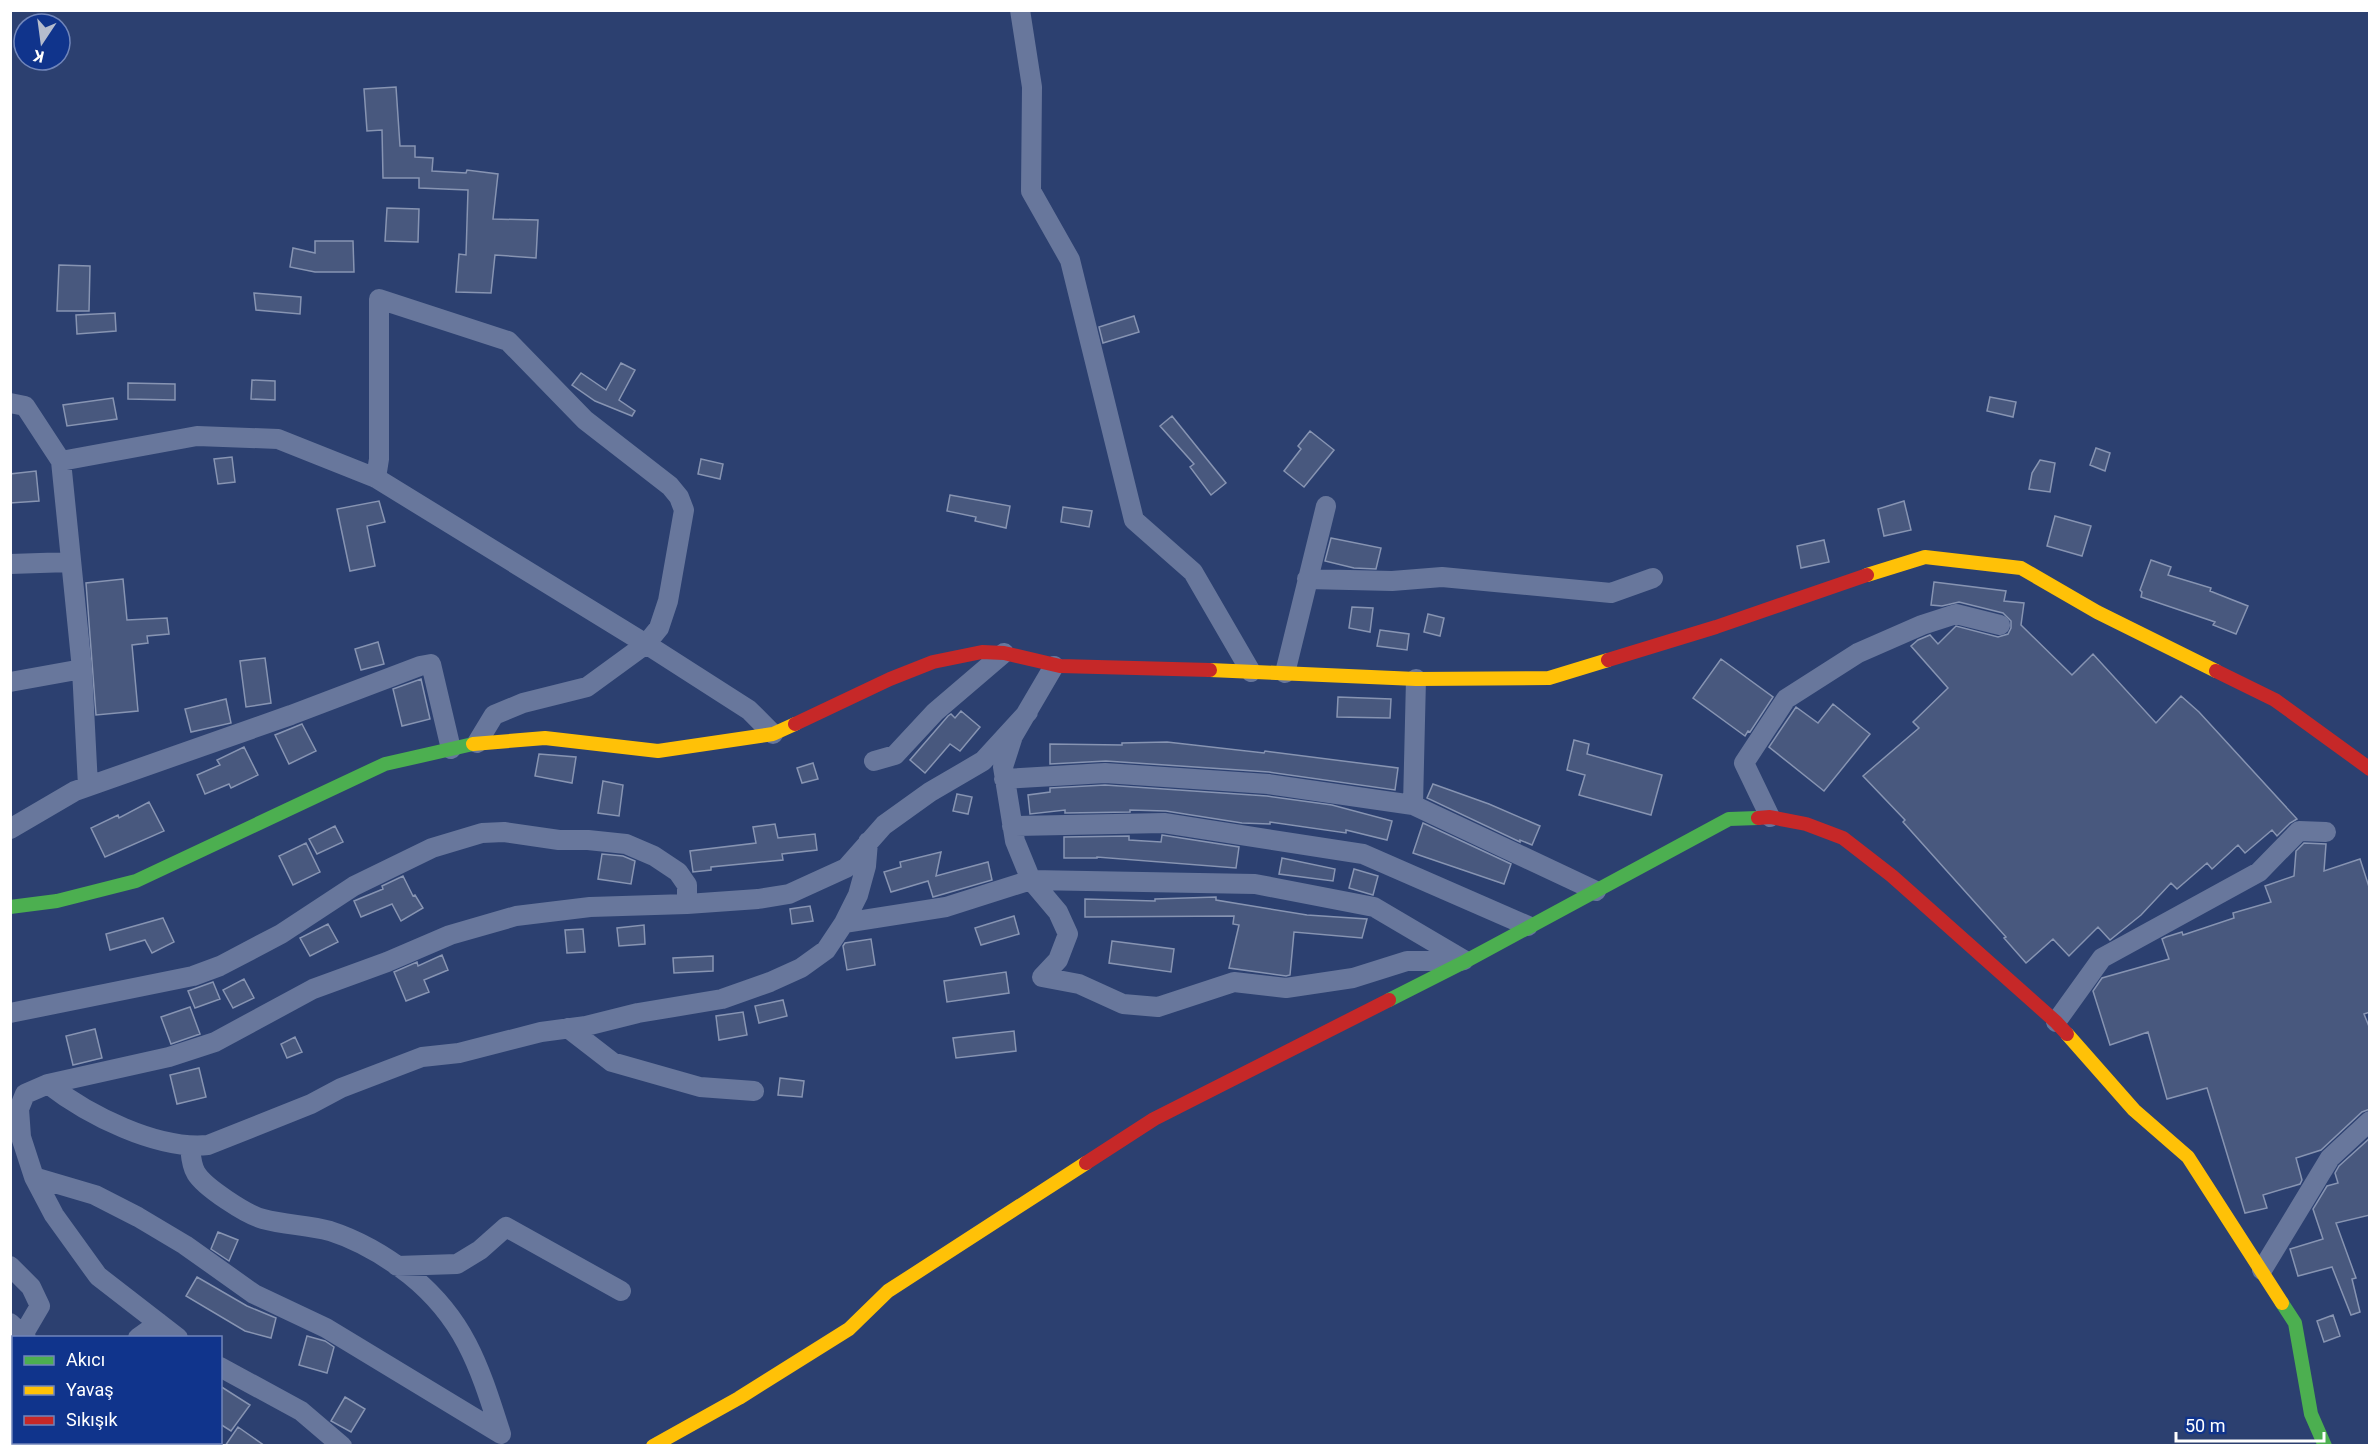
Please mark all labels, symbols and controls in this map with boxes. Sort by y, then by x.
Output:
north arrow [12,12,72,72]
text: K [31,46,46,67]
legend [12,1336,222,1444]
text: Akıcı [66,1349,105,1370]
text: Yavaş [66,1379,114,1400]
scale bar [2176,1405,2324,1443]
text: Sıkışık [66,1409,118,1430]
text: 50 m [2185,1415,2225,1436]

